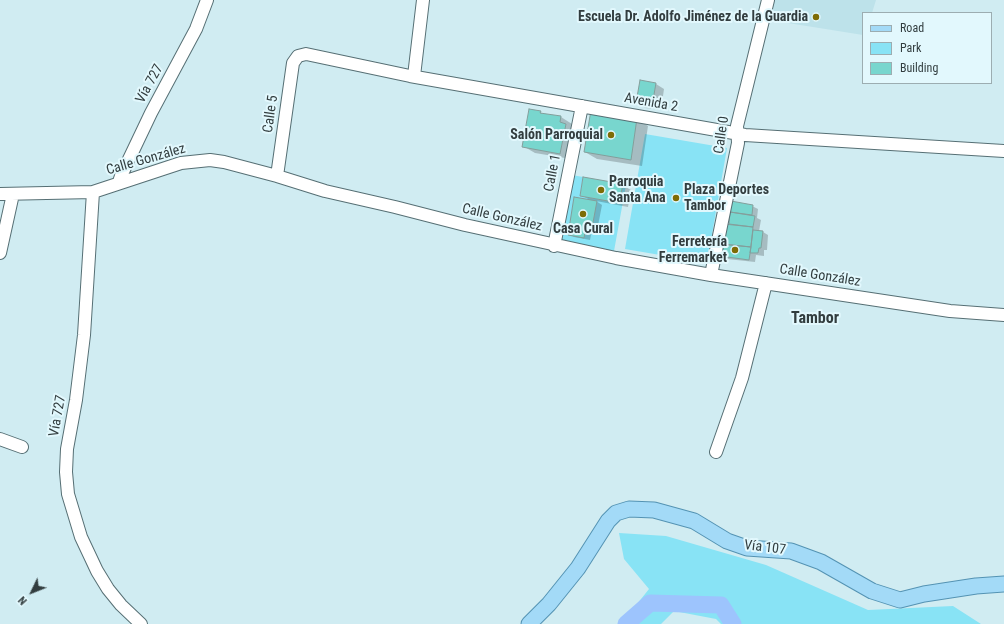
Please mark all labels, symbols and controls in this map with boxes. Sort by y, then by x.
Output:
place label: Escuela Dr. Adolfo Jiménez de la Guardia [578,9,808,25]
marker: Escuela Dr. Adolfo Jiménez de la Guardia [811,12,821,22]
legend [862,12,992,84]
text: Road [900,21,924,35]
text: Park [900,41,921,55]
text: Building [900,61,938,75]
street label: Vía 727 [133,62,167,106]
street label: Avenida 2 [623,90,679,116]
street label: Calle 5 [260,94,282,134]
street label: Calle 0 [711,115,733,155]
place label: Salón Parroquial [510,127,603,143]
marker: Salón Parroquial [606,130,616,140]
street label: Calle González [104,141,188,179]
street label: Calle 1 [541,153,565,193]
place label: Parroquia Santa Ana [609,174,666,206]
place label: Plaza Deportes Tambor [684,182,769,214]
marker: Parroquia Santa Ana [596,185,606,195]
marker: Plaza Deportes Tambor [671,193,681,203]
street label: Calle González [460,201,544,235]
marker: Casa Cural [578,209,588,219]
place label: Casa Cural [553,221,613,237]
place label: Ferretería Ferremarket [659,234,727,266]
marker: Ferretería Ferremarket [730,245,740,255]
street label: Calle González [778,261,862,291]
district label: Tambor [791,309,839,329]
street label: Vía 727 [46,394,70,438]
street label: Vía 107 [743,537,787,559]
north arrow [12,572,52,612]
text: N [16,594,30,607]

